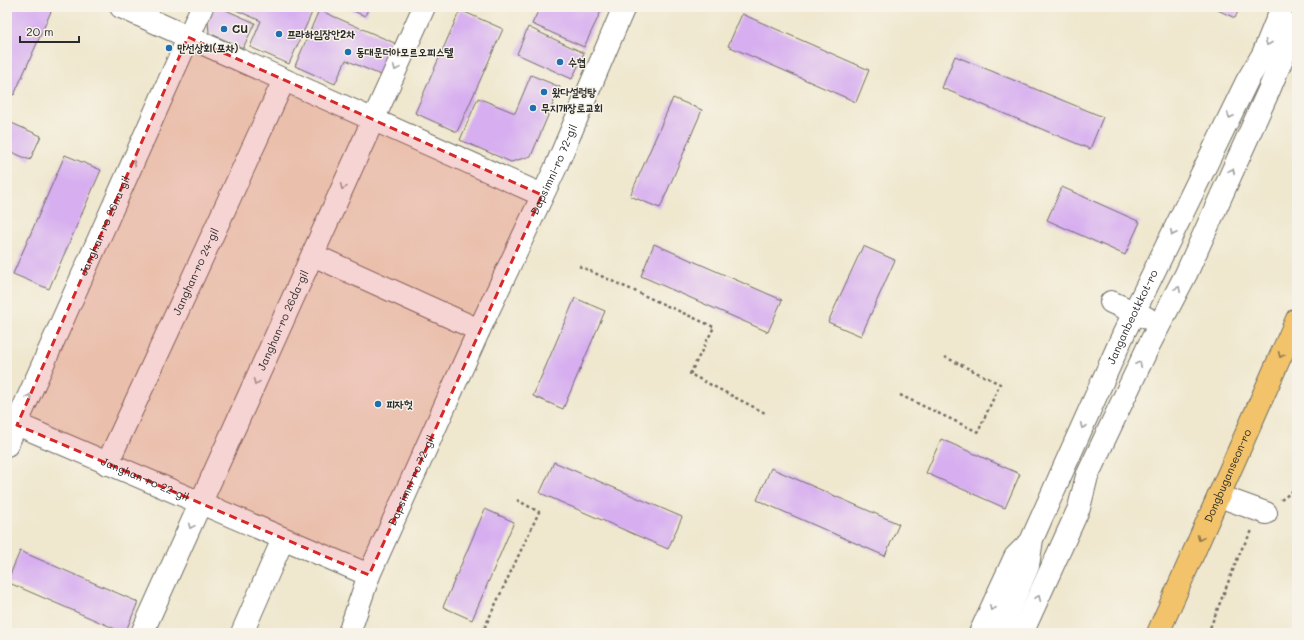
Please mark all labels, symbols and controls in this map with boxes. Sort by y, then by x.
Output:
scale bar [20,18,79,44]
place label: CU [232,21,248,36]
text: 20 m [26,23,54,39]
marker: CU [219,24,229,34]
place label: 프라하임장안2차 [287,26,355,41]
marker: 프라하임장안2차 [274,29,284,39]
place label: 만선상회(포차) [177,40,238,55]
one-way arrow [1264,40,1272,47]
marker: 만선상회(포차) [164,43,174,53]
place label: 동대문더아모르오피스텔 [356,44,454,59]
marker: 동대문더아모르오피스텔 [343,47,353,57]
place label: 수협 [568,54,586,69]
marker: 수협 [555,57,565,67]
one-way arrow [393,64,401,72]
place label: 왔다설렁탕 [552,84,596,99]
marker: 왔다설렁탕 [539,87,549,97]
place label: 무지개장로교회 [541,100,603,115]
marker: 무지개장로교회 [528,103,538,113]
one-way arrow [1227,112,1235,120]
street label: Dapsimni-ro 72-gil [526,122,580,217]
one-way arrow [128,160,136,167]
one-way arrow [1227,168,1235,176]
street label: Janghan-ro 26na-gil [75,173,133,278]
one-way arrow [340,183,348,190]
street label: Janghan-ro 24-gil [169,225,222,317]
one-way arrow [1170,229,1178,236]
street label: Janganbeotkkot-ro [1103,266,1161,367]
street label: Janghan-ro 26da-gil [253,267,312,373]
one-way arrow [1173,286,1180,293]
one-way arrow [1278,351,1286,358]
one-way arrow [1134,361,1142,369]
one-way arrow [253,378,261,386]
one-way arrow [24,394,32,401]
place label: 피자헛 [386,396,413,411]
marker: 피자헛 [373,399,383,409]
one-way arrow [1079,422,1087,429]
street label: Dongbuganseon-ro [1200,426,1255,525]
street label: Dapsimni-ro 72-gil [384,433,438,528]
street label: Janghan-ro 22-gil [99,453,191,504]
one-way arrow [188,522,196,530]
one-way arrow [1197,533,1205,541]
one-way arrow [1034,594,1042,601]
one-way arrow [989,604,997,611]

